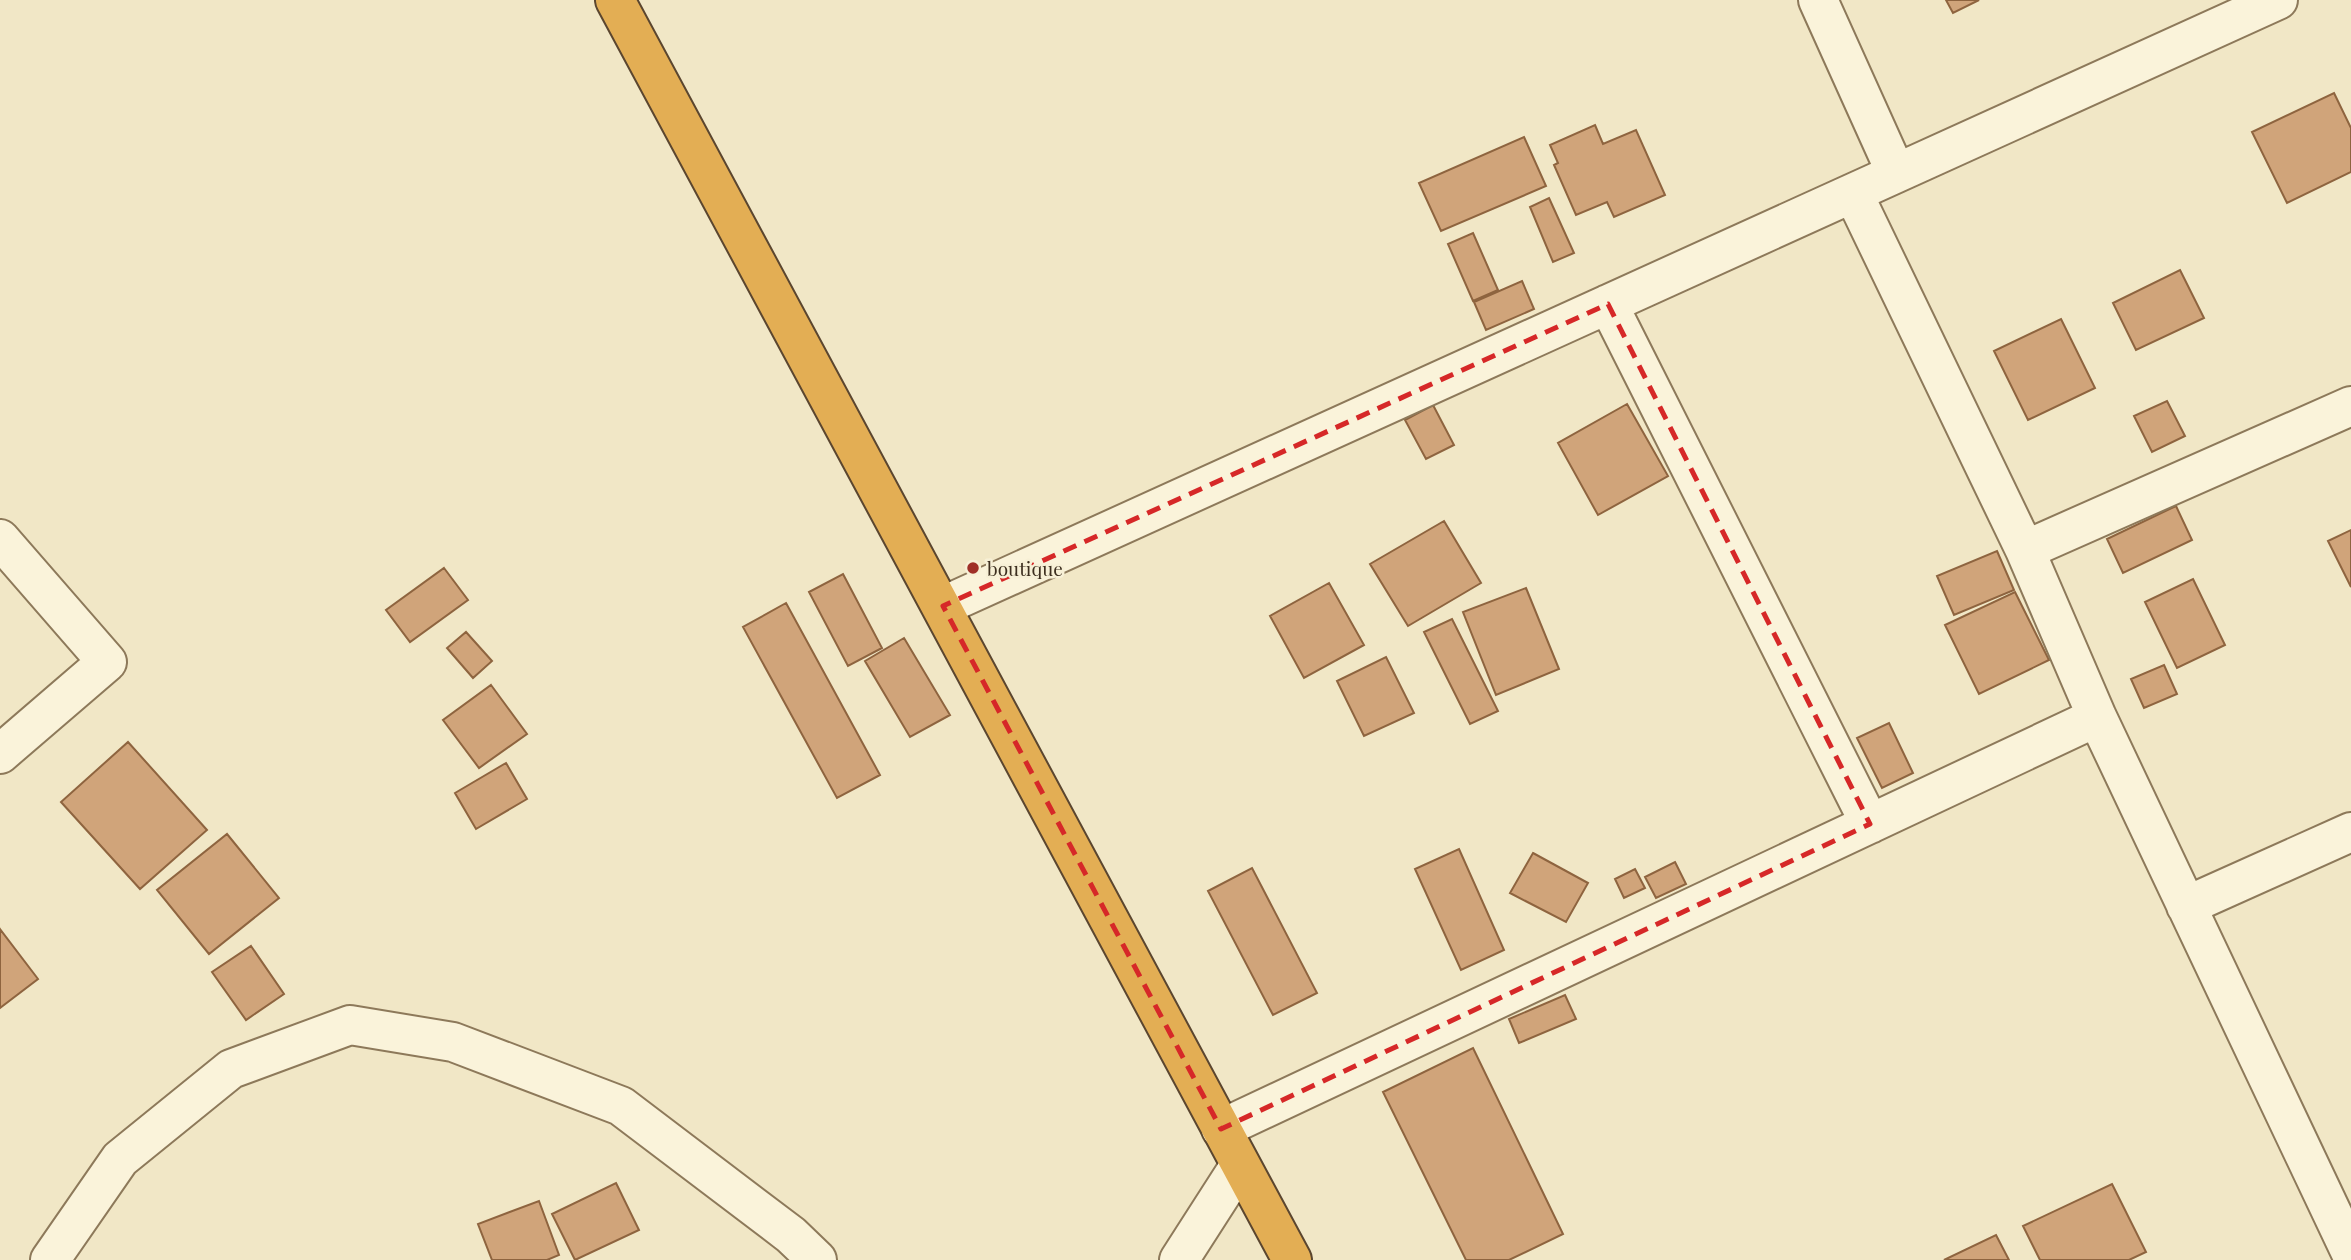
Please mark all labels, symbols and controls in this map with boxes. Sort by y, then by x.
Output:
place label: boutique [987,555,1063,581]
marker: boutique [965,560,981,576]

